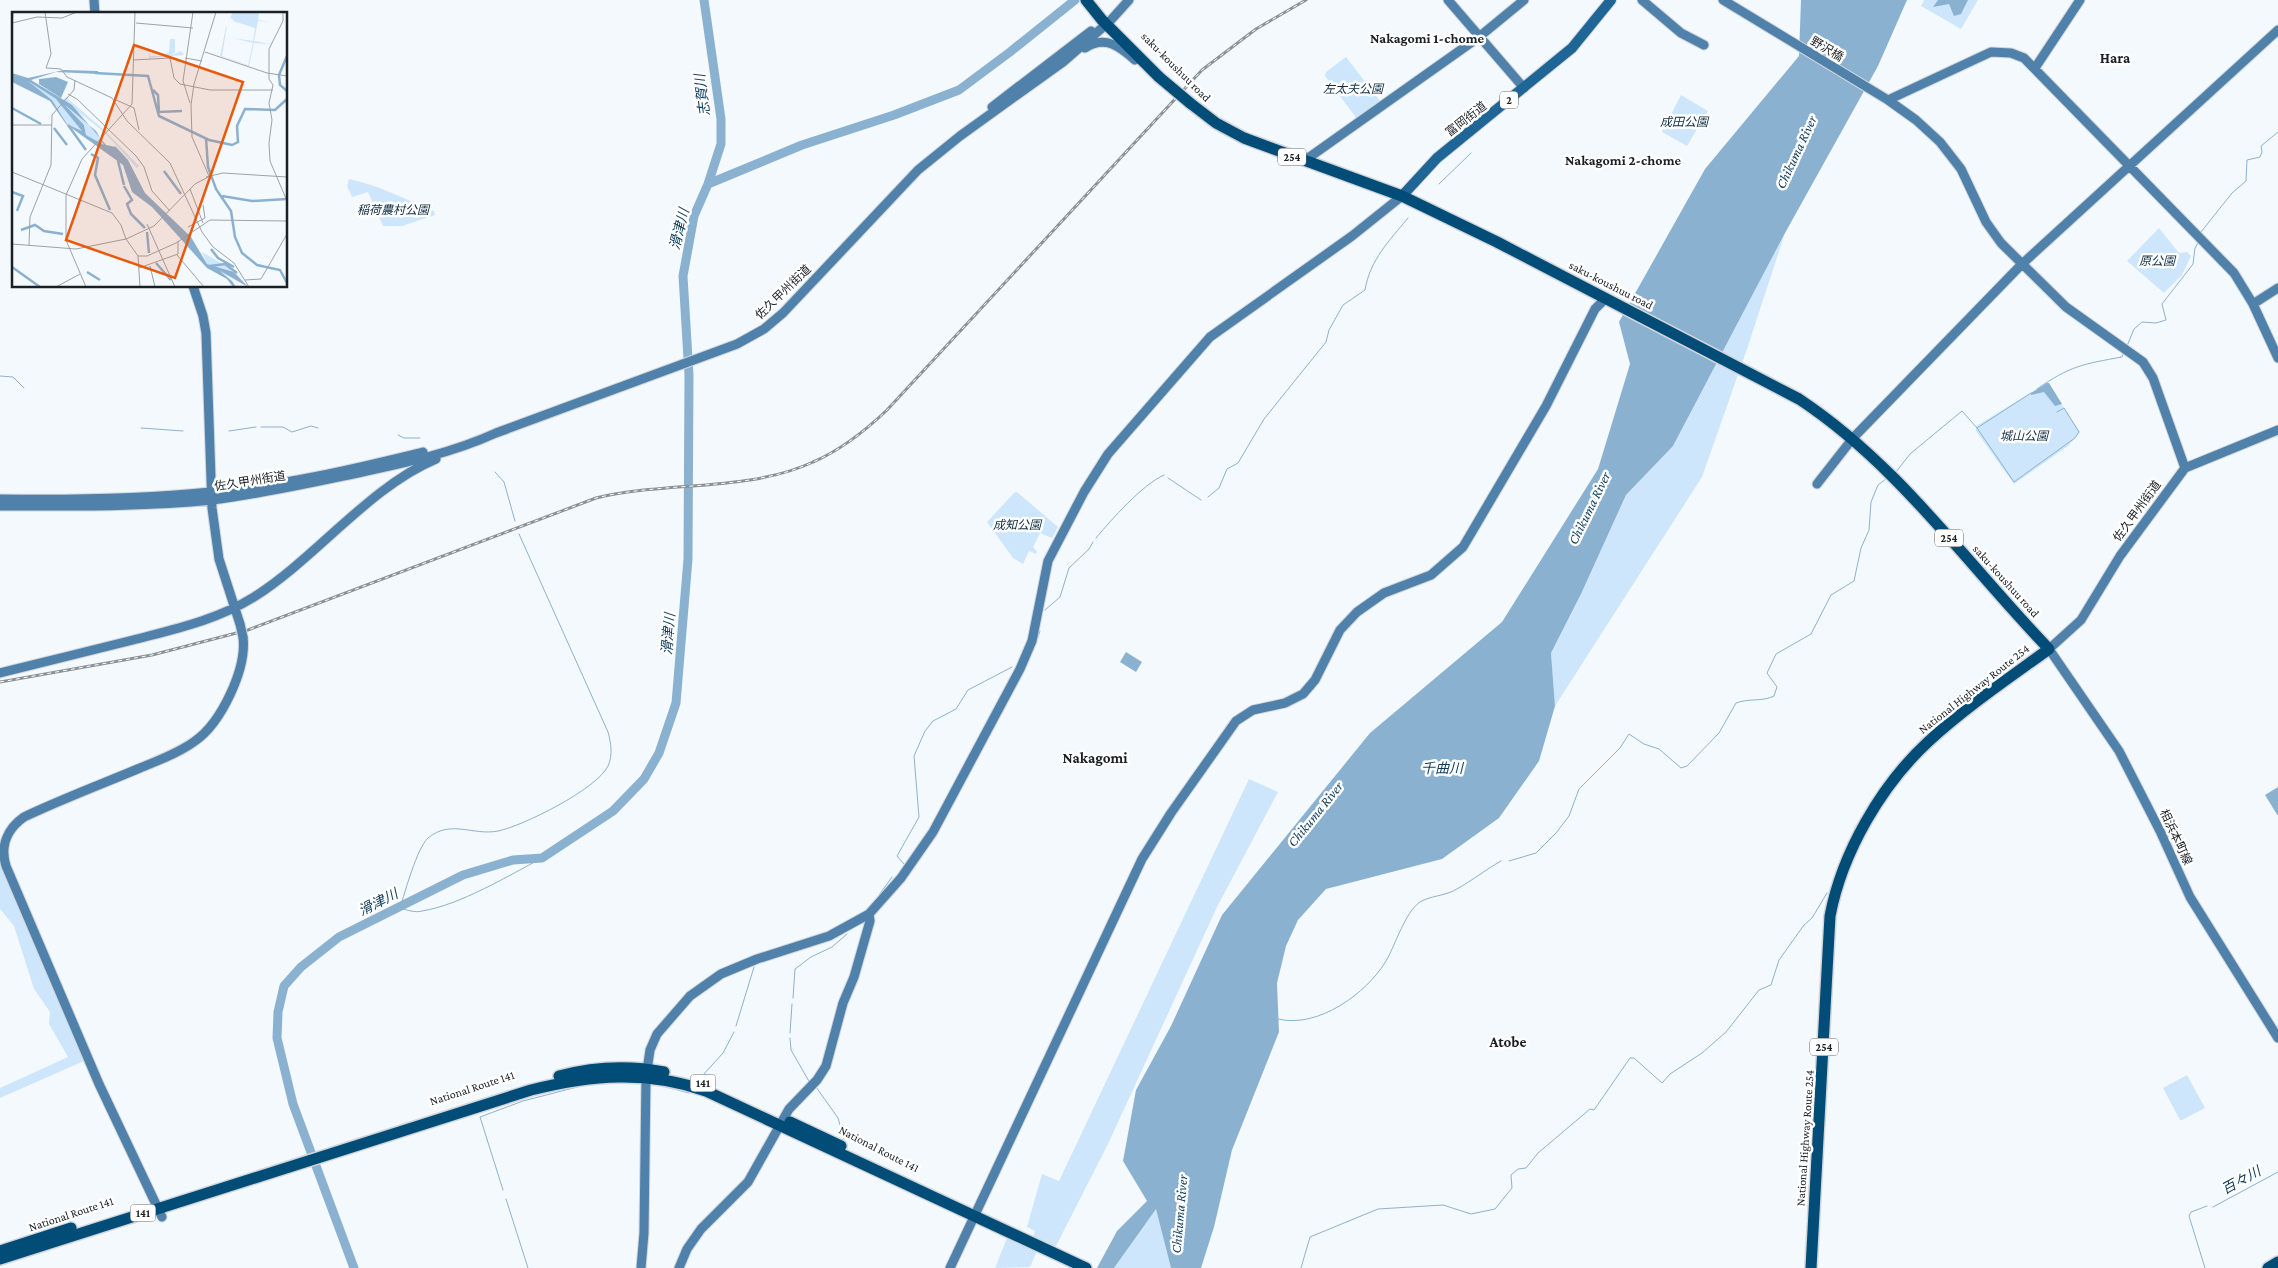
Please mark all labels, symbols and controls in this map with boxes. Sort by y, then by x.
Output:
inset map [12,12,288,288]
street label: saku-koushuu road [1138,29,1214,105]
district label: Nakagomi 1-chome [1370,30,1485,46]
street label: 野沢橋 [1808,34,1846,64]
district label: Hara [2100,50,2131,66]
water label: 志賀川 [691,71,712,117]
park label: 左太夫公園 [1323,82,1385,96]
road number: 2 [1500,92,1518,108]
street label: 富岡街道 [1443,99,1489,139]
water label: Chikuma River [1772,112,1820,191]
park label: 成田公園 [1660,115,1710,129]
road number: 254 [1278,148,1306,166]
district label: Nakagomi 2-chome [1565,152,1682,168]
park label: 稲荷農村公園 [357,203,431,217]
water label: 滑津川 [666,205,692,251]
park label: 原公園 [2139,254,2177,268]
street label: saku-koushuu road [1567,258,1656,313]
street label: 佐久甲州街道 [752,262,814,322]
park label: 城山公園 [2000,429,2050,443]
street label: 佐久甲州街道 [213,468,287,494]
water label: Chikuma River [1565,468,1614,547]
street label: 佐久甲州街道 [2110,478,2164,544]
park label: 成知公園 [993,518,1043,532]
road number: 254 [1935,530,1963,546]
street label: saku-koushuu road [1970,542,2043,621]
water label: 滑津川 [658,610,678,656]
street label: National Highway Route 254 [1916,641,2032,737]
district label: Nakagomi [1062,750,1128,766]
water label: 千曲川 [1421,760,1465,776]
water label: Chikuma River [1284,778,1347,850]
street label: 相浜本町線 [2157,807,2195,867]
water label: 滑津川 [356,884,402,919]
district label: Atobe [1489,1034,1526,1050]
road number: 254 [1810,1038,1838,1056]
street label: National Route 141 [428,1068,516,1108]
street label: National Highway Route 254 [1793,1069,1817,1207]
road number: 141 [690,1074,716,1092]
street label: National Route 141 [837,1123,921,1175]
water label: 百々川 [2219,1162,2265,1197]
water label: Chikuma River [1168,1173,1190,1254]
street label: National Route 141 [27,1194,115,1234]
road number: 141 [130,1204,156,1222]

